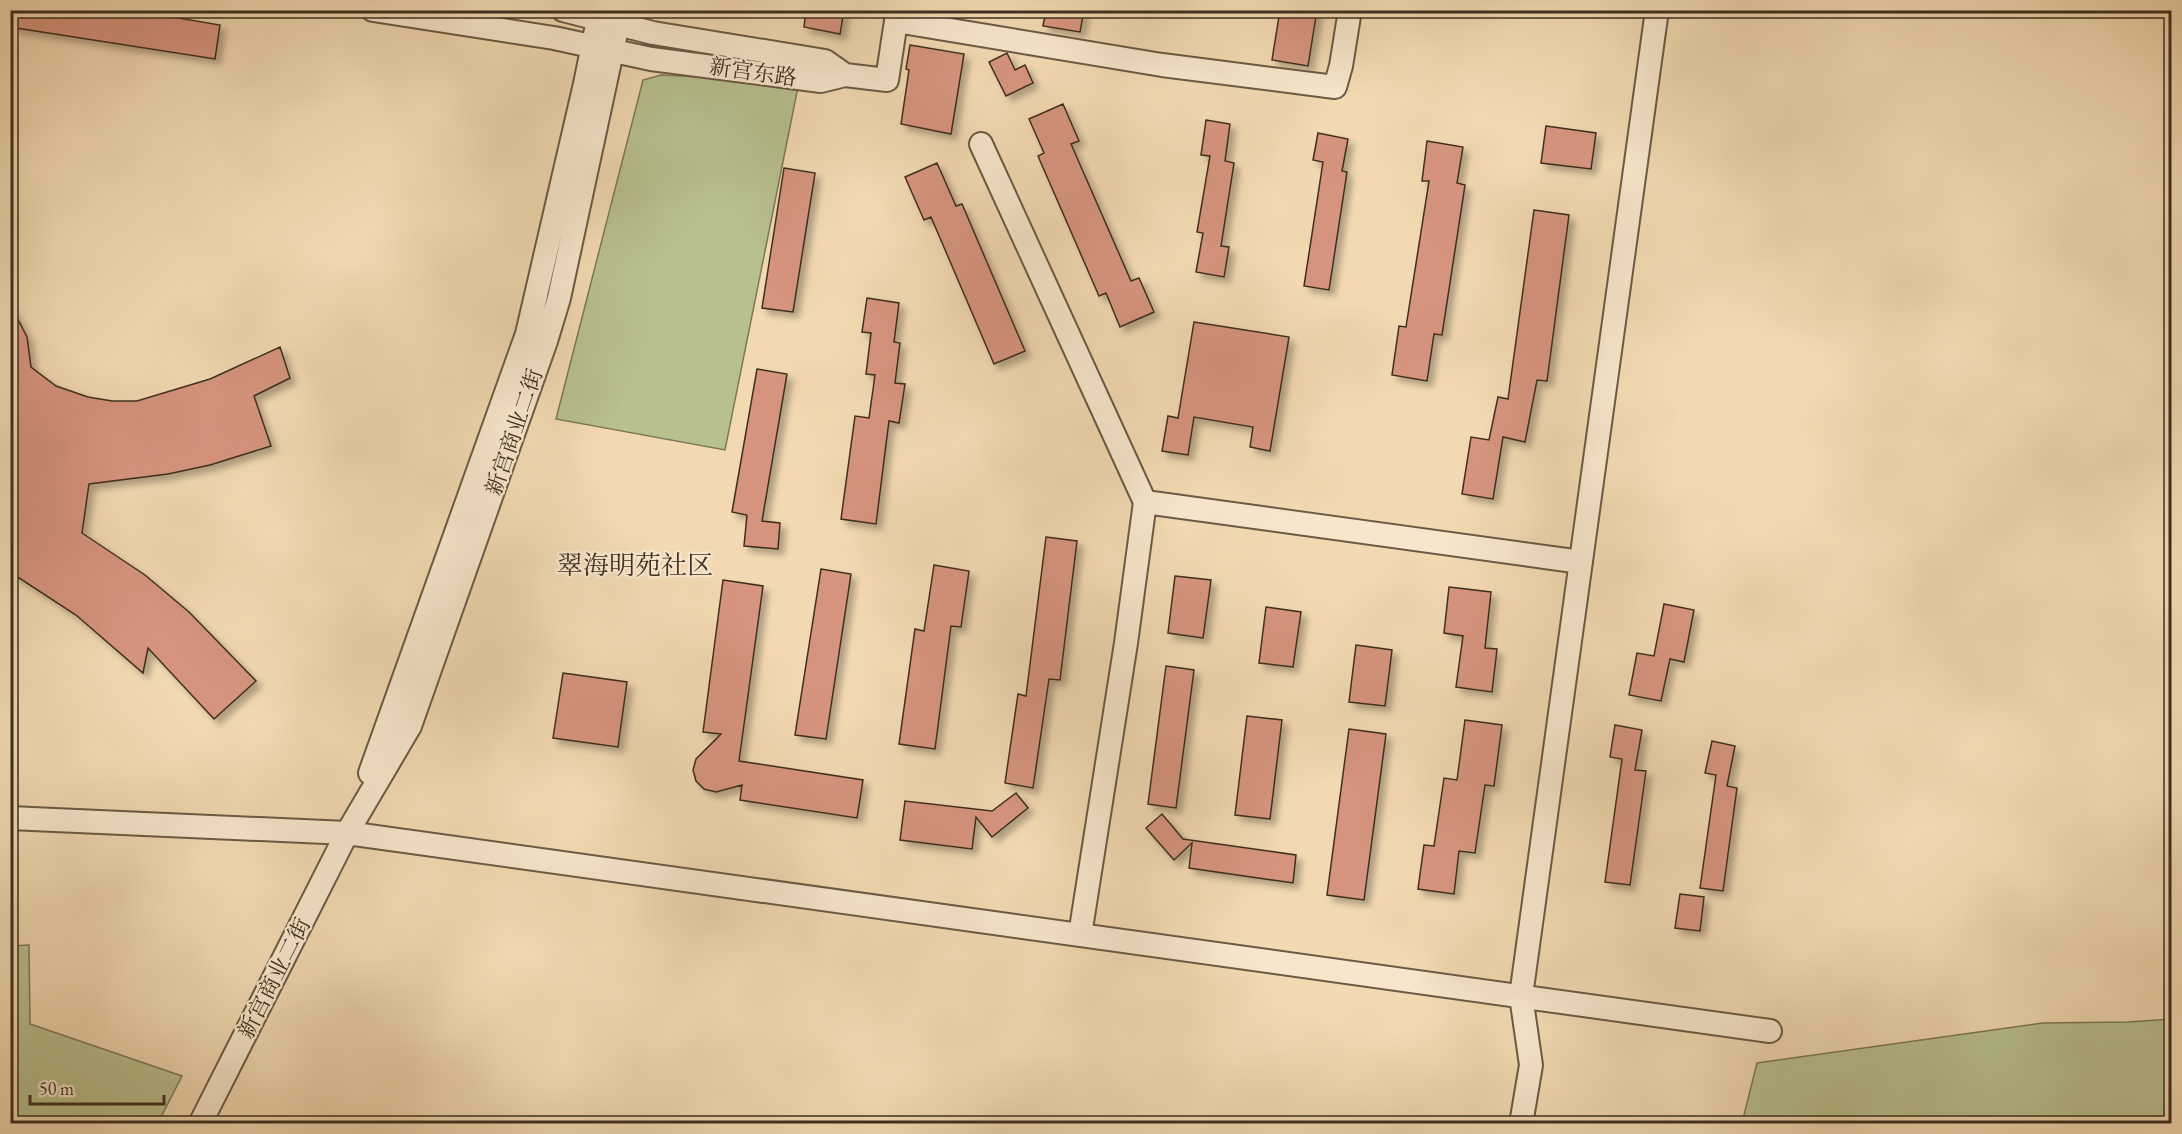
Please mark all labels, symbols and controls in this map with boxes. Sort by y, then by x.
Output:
street label: 新宫东路 [707,52,799,92]
street label: 新宫商业二街 [479,365,549,499]
district label: 翠海明苑社区 [557,548,713,582]
street label: 新宫商业二街 [231,913,317,1043]
scale bar [30,1068,164,1106]
text: 50 m [39,1077,74,1100]

